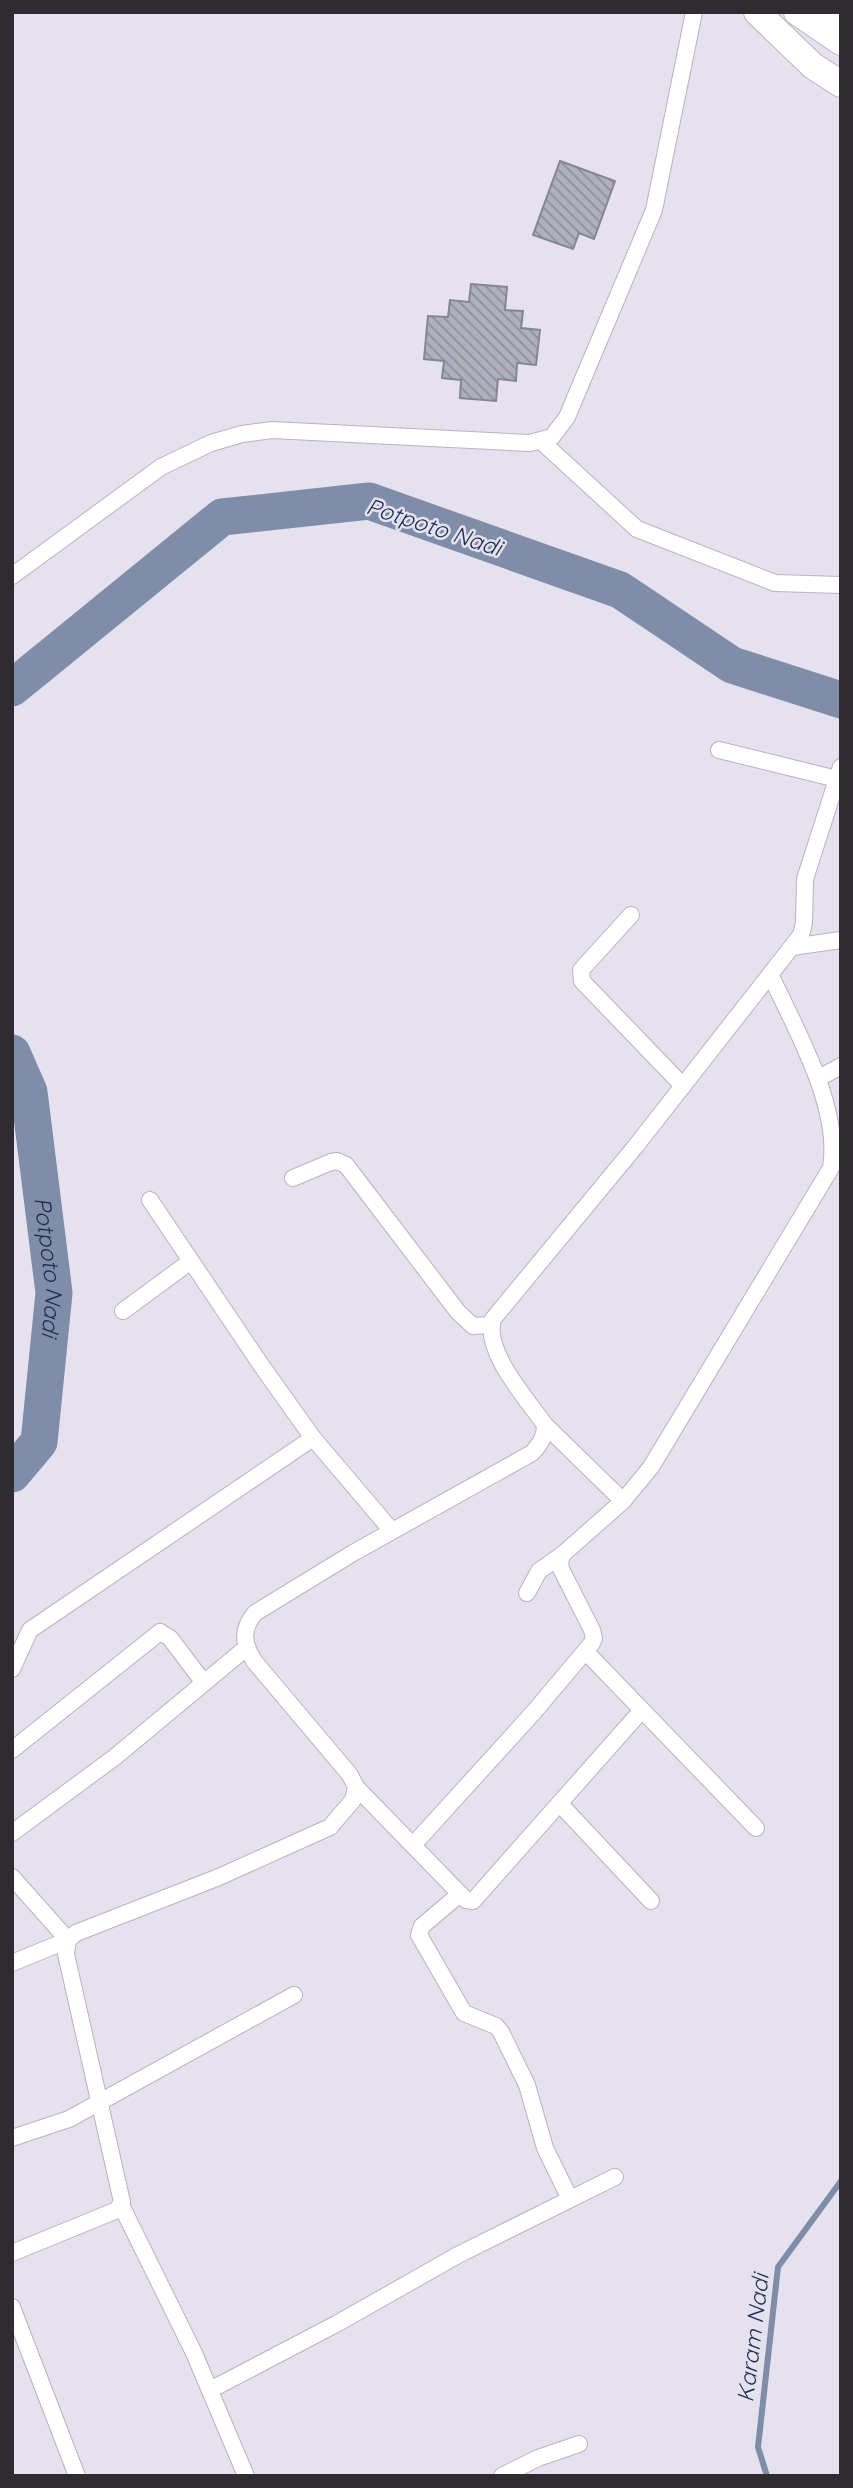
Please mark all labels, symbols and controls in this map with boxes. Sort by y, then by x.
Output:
water label: Potpoto Nadi [363,491,508,563]
water label: Potpoto Nadi [28,1196,69,1342]
water label: Karam Nadi [730,2269,775,2404]

